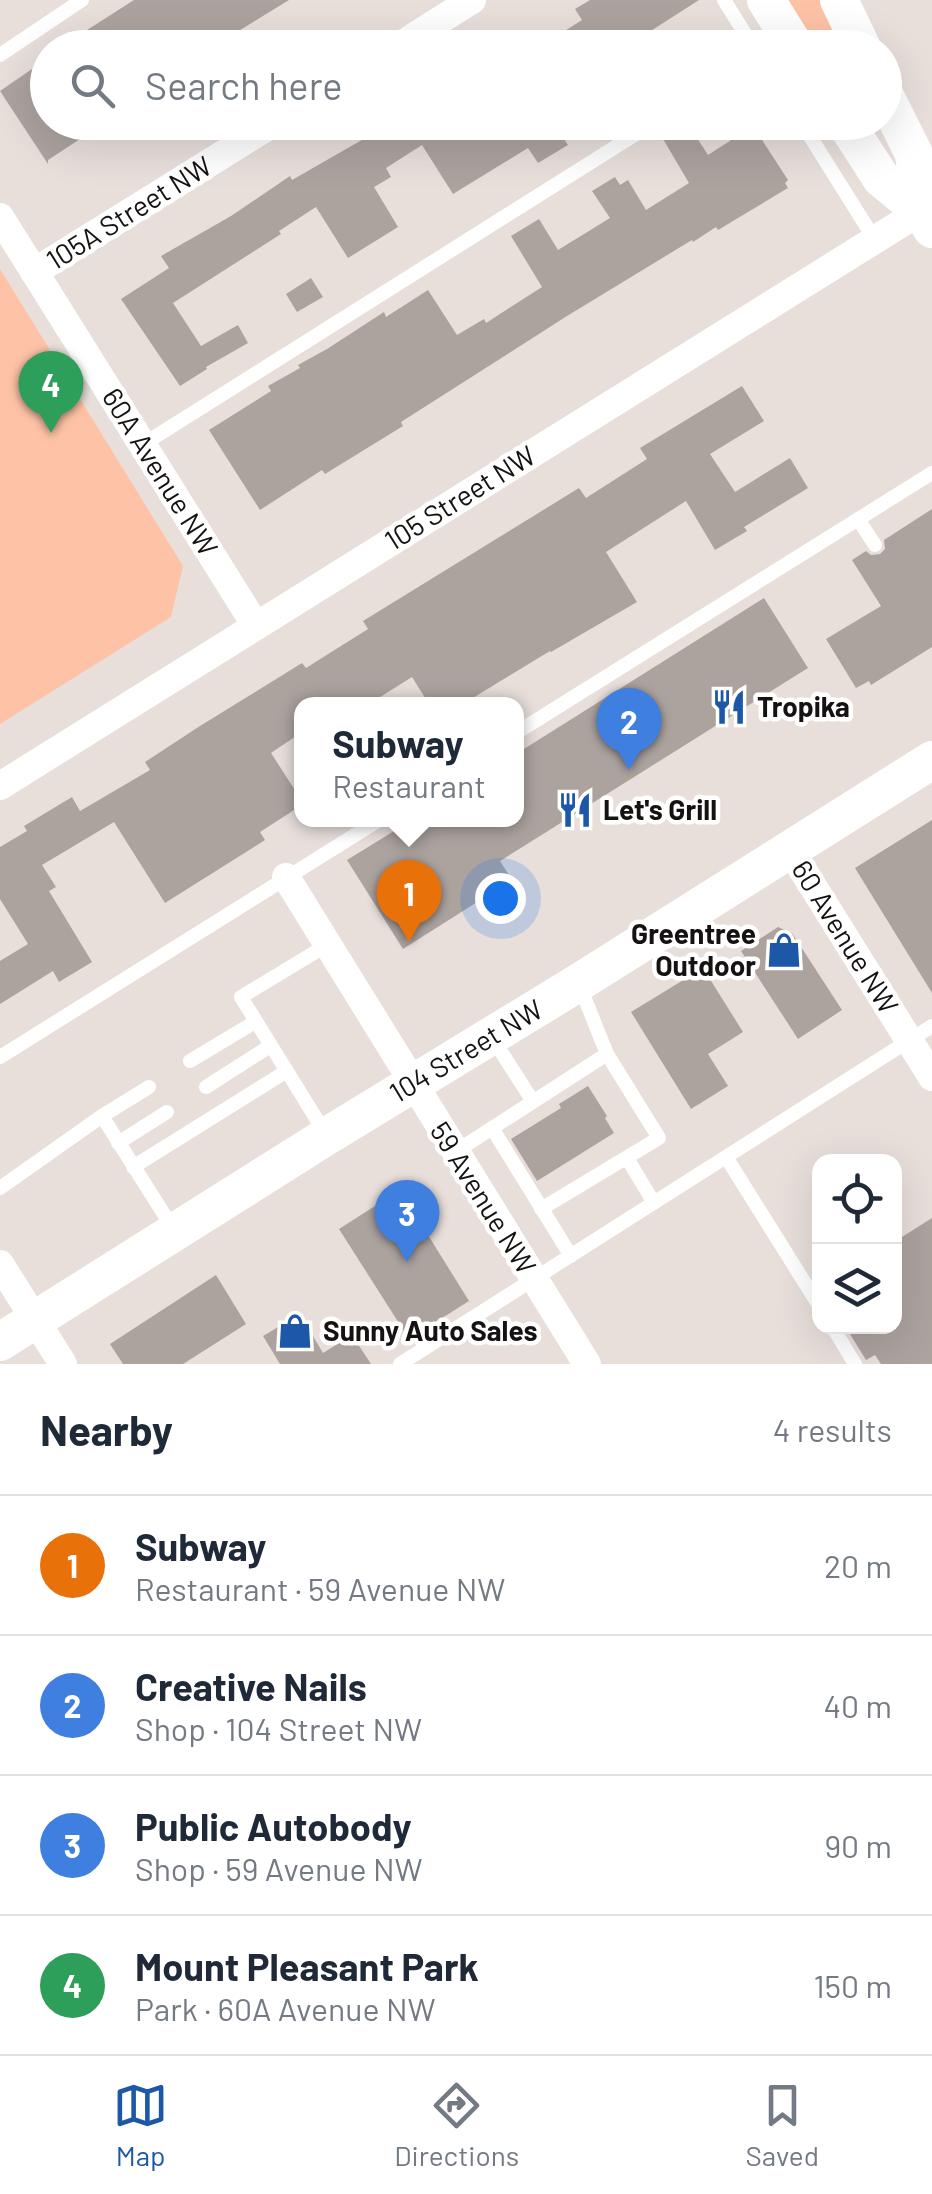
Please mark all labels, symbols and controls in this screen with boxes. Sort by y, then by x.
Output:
search box [30,30,902,140]
icon: search [65,58,120,113]
text: Search here [145,62,343,108]
street label: 105A Street NW [40,148,217,276]
pin: 4 [18,350,84,433]
street label: 60A Avenue NW [96,381,226,561]
street label: 105 Street NW [378,437,541,557]
pin: 2 [596,688,662,770]
restaurant icon: Tropika [710,688,748,726]
place label: Tropika [757,689,850,723]
popup [294,697,524,827]
text: Subway [332,720,464,766]
text: Restaurant [332,766,486,804]
restaurant icon: Let's Grill [556,791,594,829]
place label: Let's Grill [603,792,717,826]
street label: 60 Avenue NW [785,854,906,1019]
pin: 1 [376,860,442,942]
your location [475,873,526,924]
place label: Greentree Outdoor [631,916,756,982]
shop icon: Greentree Outdoor [765,931,803,969]
street label: 104 Street NW [383,991,548,1109]
street label: 59 Avenue NW [424,1115,544,1280]
map controls [812,1154,902,1334]
button: locate [812,1154,902,1244]
pin: 3 [374,1180,440,1262]
button: layers [812,1244,902,1334]
shop icon: Sunny Auto Sales [276,1312,314,1350]
place label: Sunny Auto Sales [323,1313,538,1347]
text: Nearby [40,1404,173,1454]
text: 4 results [773,1410,892,1448]
text: Subway [135,1523,266,1569]
text: 1 [67,1546,78,1584]
text: 20 m [824,1546,892,1584]
text: Restaurant · 59 Avenue NW [135,1569,505,1607]
text: Creative Nails [135,1663,367,1709]
text: 2 [64,1686,81,1724]
text: 40 m [823,1686,892,1724]
text: Shop · 104 Street NW [135,1709,422,1747]
text: Public Autobody [135,1803,412,1849]
text: 3 [64,1826,81,1864]
text: 90 m [824,1826,892,1864]
text: Shop · 59 Avenue NW [135,1849,423,1887]
text: Mount Pleasant Park [135,1943,479,1989]
text: 4 [63,1966,82,2004]
text: 150 m [813,1966,892,2004]
text: Park · 60A Avenue NW [135,1989,436,2027]
tab: Map [113,2078,168,2172]
tab: Directions [394,2078,519,2172]
tab: Saved [745,2078,819,2172]

